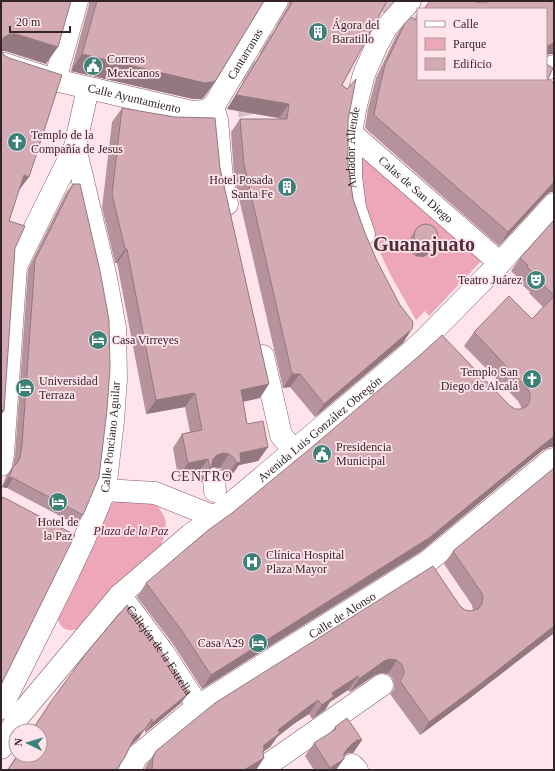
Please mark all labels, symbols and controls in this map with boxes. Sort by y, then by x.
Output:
scale bar [10,8,70,34]
legend [417,8,547,80]
text: 20 m [16,15,41,29]
text: Calle [453,17,478,31]
place label: Ágora del Baratillo [332,18,380,46]
building icon: Ágora del Baratillo [307,21,329,43]
street label: Cantarranas [224,25,266,82]
text: Parque [453,37,486,51]
place label: Correos Mexicanos [107,52,160,80]
public building icon: Correos Mexicanos [82,55,104,77]
text: Edificio [453,57,492,71]
street label: Calle Ayuntamiento [86,81,182,116]
street label: Andador Allende [344,106,363,190]
place label: Templo de la Compañía de Jesus [31,128,123,156]
church icon: Templo de la Compañía de Jesus [6,131,28,153]
street label: Calas de San Diego [376,153,456,226]
place label: Hotel Posada Santa Fe [209,173,274,201]
building icon: Hotel Posada Santa Fe [276,176,298,198]
district label: Guanajuato [373,233,475,256]
theatre icon: Teatro Juárez [525,269,547,291]
place label: Teatro Juárez [458,273,522,287]
hotel icon: Casa Virreyes [87,329,109,351]
place label: Casa Virreyes [112,333,179,347]
place label: Templo San Diego de Alcalá [441,365,519,393]
church icon: Templo San Diego de Alcalá [521,368,543,390]
street label: Avenida Luis González Obregón [255,373,384,485]
place label: Universidad Terraza [39,374,98,402]
hotel icon: Universidad Terraza [14,377,36,399]
street label: Calle Ponciano Aguilar [98,381,123,493]
place label: Presidencia Municipal [336,440,392,468]
public building icon: Presidencia Municipal [311,443,333,465]
district label: CENTRO [171,469,233,484]
hotel icon: Hotel de la Paz [47,491,69,513]
place label: Hotel de la Paz [38,515,79,543]
park label: Plaza de la Paz [93,524,169,538]
place label: Clínica Hospital Plaza Mayor [266,548,345,576]
hospital icon: Clínica Hospital Plaza Mayor [241,551,263,573]
street label: Calle de Alonso [306,589,379,642]
street label: Callejón de la Estrella [123,603,196,698]
hotel icon: Casa A29 [247,632,269,654]
place label: Casa A29 [198,636,244,650]
north arrow [8,723,48,763]
text: N [12,738,24,747]

